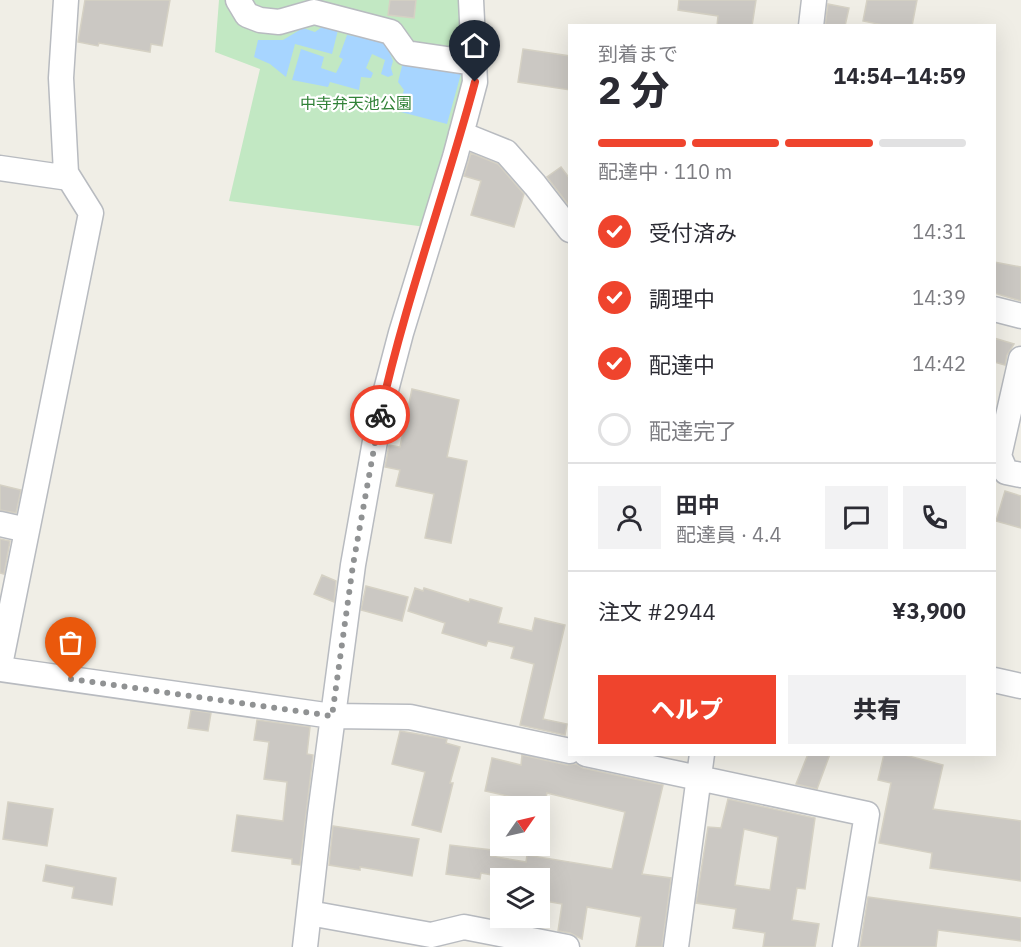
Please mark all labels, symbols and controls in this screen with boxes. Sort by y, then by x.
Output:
pin [449,20,500,82]
icon: home [458,29,491,62]
text: 到着まで [598,40,678,67]
text: 14:54–14:59 [833,61,966,90]
text: 2 分 [598,64,670,115]
park label: 中寺弁天池公園 [300,93,412,113]
text: 配達中 · 110 m [598,158,732,185]
icon: check [598,215,631,248]
text: 受付済み [649,218,737,247]
text: 14:31 [912,218,966,245]
icon: check [598,281,631,314]
text: 調理中 [649,284,715,313]
text: 14:39 [912,284,966,311]
icon: check [598,347,631,380]
text: 配達中 [649,350,715,379]
text: 14:42 [912,350,966,377]
courier [350,385,410,445]
icon: bike [364,399,397,432]
text: 配達完了 [649,416,737,445]
button: person [598,486,661,549]
button: chat [825,486,888,549]
button: phone [903,486,966,549]
text: 田中 [676,490,720,519]
text: 配達員 · 4.4 [676,521,781,548]
text: ¥3,900 [892,596,966,625]
text: 注文 #2944 [598,597,716,626]
pin [45,617,96,679]
icon: bag [54,626,87,659]
button: ヘルプ [598,675,776,744]
button: 共有 [788,675,966,744]
north arrow [490,796,550,856]
map controls [490,796,550,928]
button: layers [490,868,550,928]

